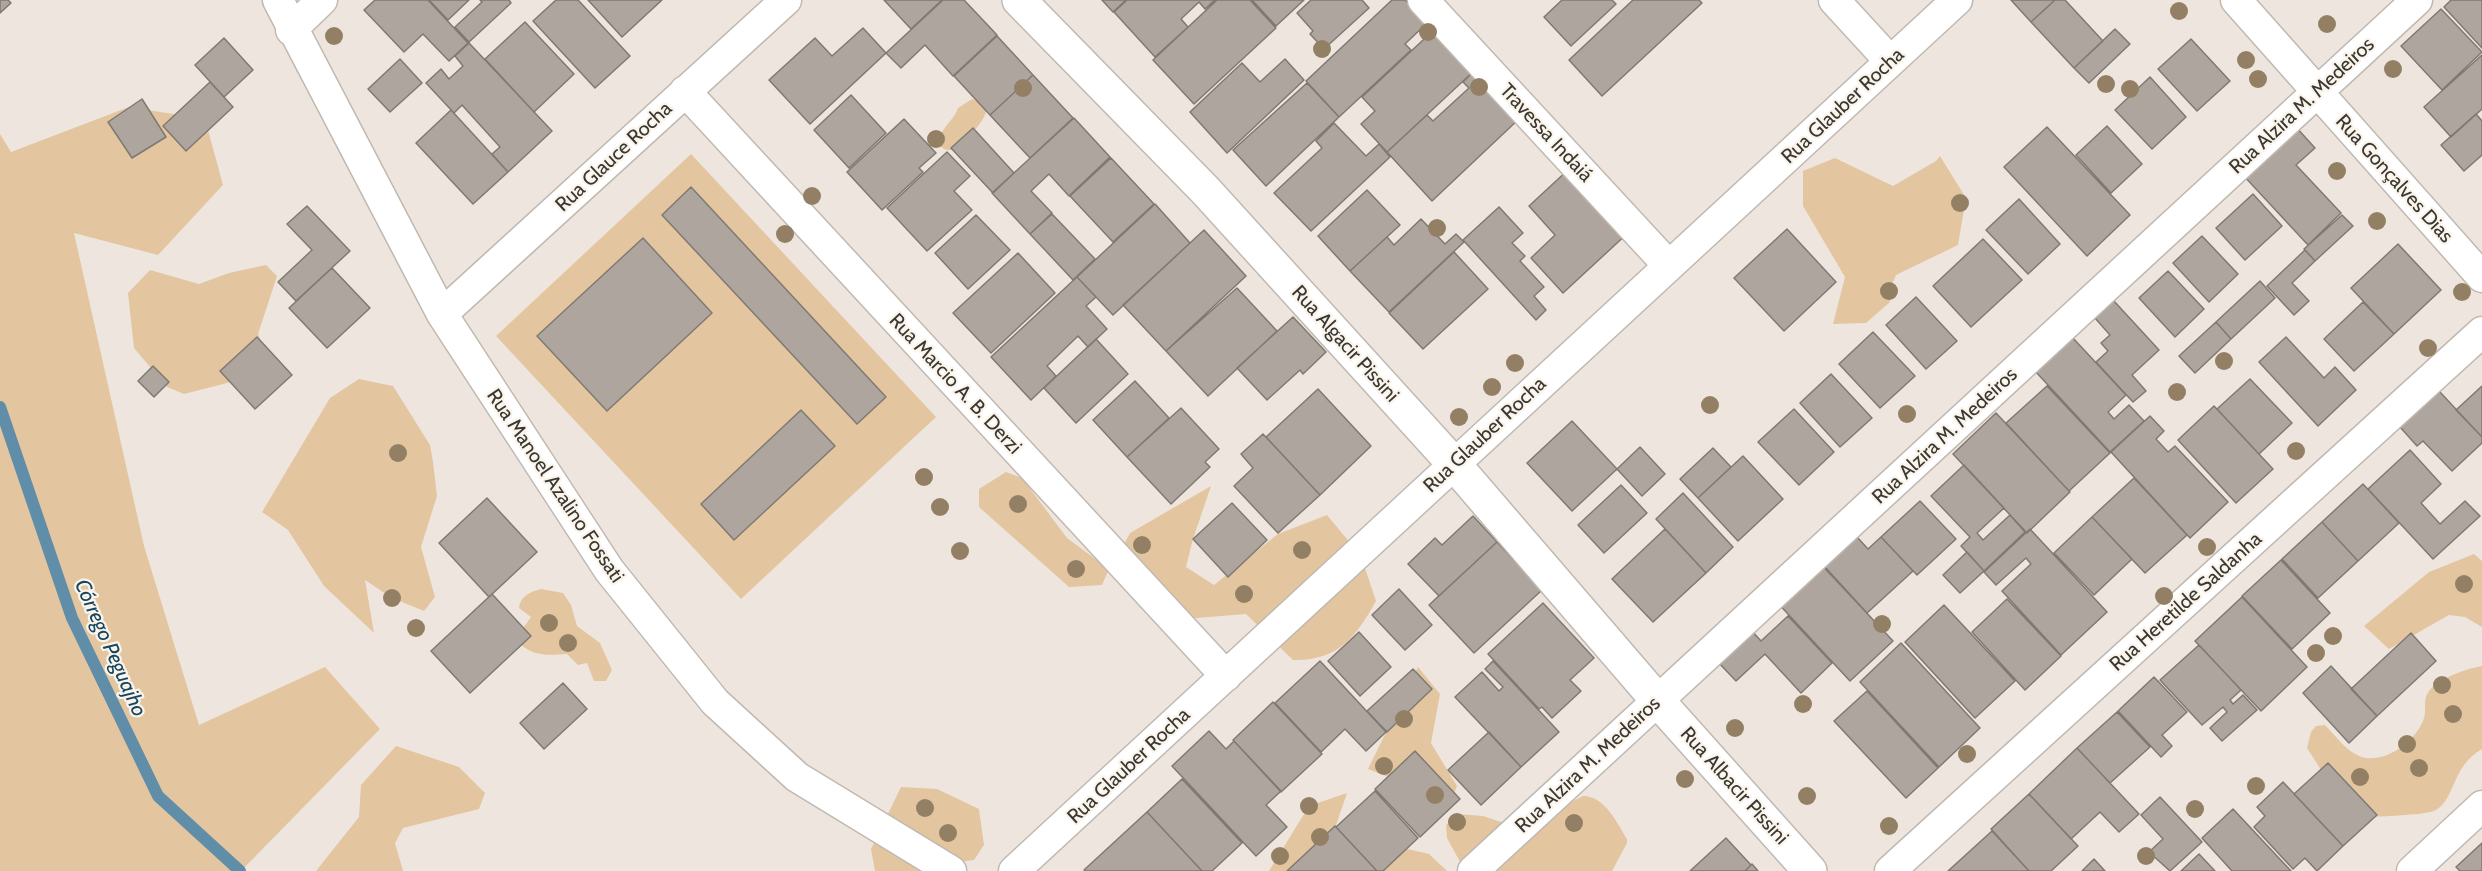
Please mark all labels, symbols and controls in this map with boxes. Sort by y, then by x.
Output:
street label: Rua Alzira M. Medeiros [2225,33,2379,179]
street label: Rua Glauber Rocha [1777,43,1909,169]
street label: Travessa Indaiá [1494,79,1598,187]
street label: Rua Glauce Rocha [551,97,677,217]
street label: Rua Gonçalves Dias [2330,110,2458,248]
street label: Rua Algacir Pissini [1286,281,1404,407]
street label: Rua Marcio A. B. Derzi [884,309,1026,459]
street label: Rua Alzira M. Medeiros [1868,363,2022,509]
street label: Rua Glauber Rocha [1419,372,1551,498]
street label: Rua Manoel Azalino Fossati [481,385,629,587]
street label: Rua Heretilde Saldanha [2105,527,2267,677]
water label: Córrego Peguajho [69,576,151,720]
street label: Rua Alzira M. Medeiros [1511,692,1665,838]
street label: Rua Glauber Rocha [1063,703,1195,829]
street label: Rua Albacir Pissini [1675,722,1793,850]

